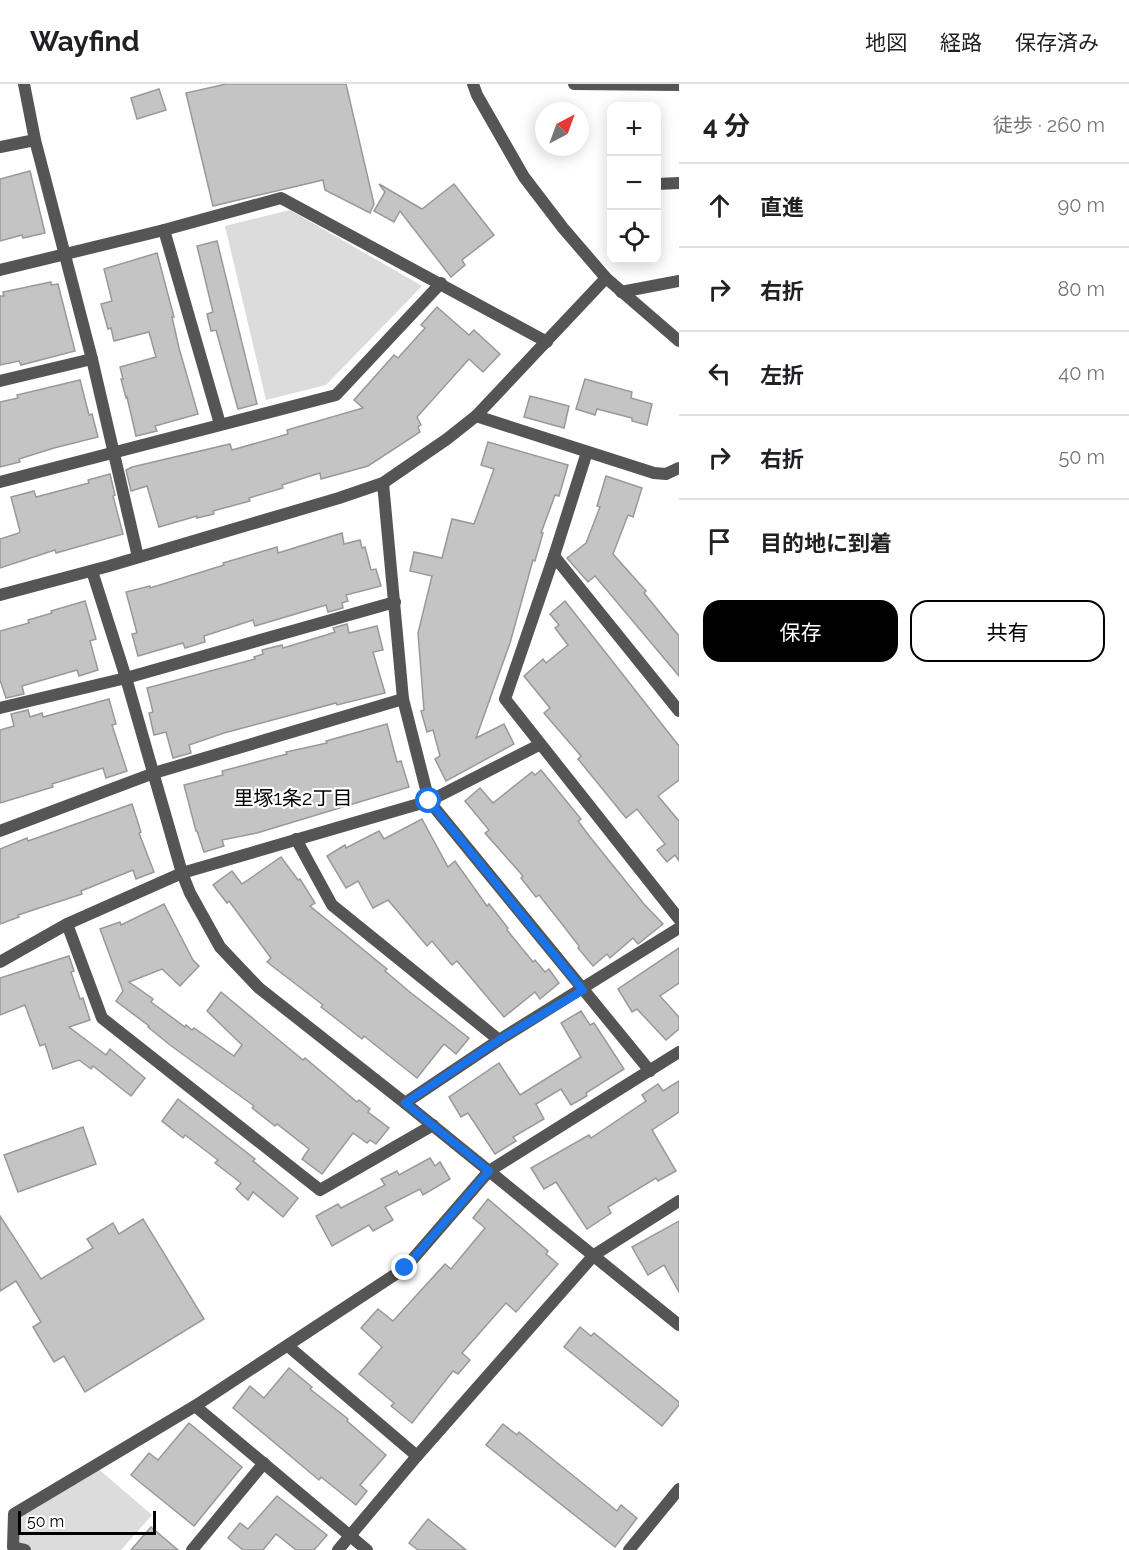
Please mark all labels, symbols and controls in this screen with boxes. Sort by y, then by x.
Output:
text: Wayfind [30,25,140,58]
text: 地図 [865,30,907,55]
text: 経路 [940,30,982,55]
text: 保存済み [1015,30,1099,55]
north arrow [535,102,589,156]
map controls [607,102,661,264]
button: + [607,102,661,156]
text: 4 分 [703,111,750,141]
text: 徒歩 · 260 m [993,113,1105,137]
button: − [607,156,661,210]
icon: ahead [703,189,736,222]
text: 90 m [1058,193,1105,217]
text: 直進 [760,194,804,220]
button: locate [607,210,661,264]
icon: right [703,273,736,306]
text: 80 m [1057,277,1105,301]
text: 右折 [760,278,804,304]
icon: left [703,357,736,390]
text: 40 m [1058,361,1105,385]
text: 左折 [760,362,804,388]
icon: right [703,441,736,474]
text: 50 m [1058,445,1105,469]
text: 右折 [760,446,804,472]
icon: arrive [703,525,736,558]
text: 目的地に到着 [760,530,892,556]
button: 保存 [703,600,898,662]
button: 共有 [910,600,1105,662]
district label: 里塚1条2丁目 [234,786,352,810]
route start [415,787,441,813]
route end [391,1254,417,1280]
scale bar [18,1508,156,1536]
text: 50 m [27,1512,64,1531]

